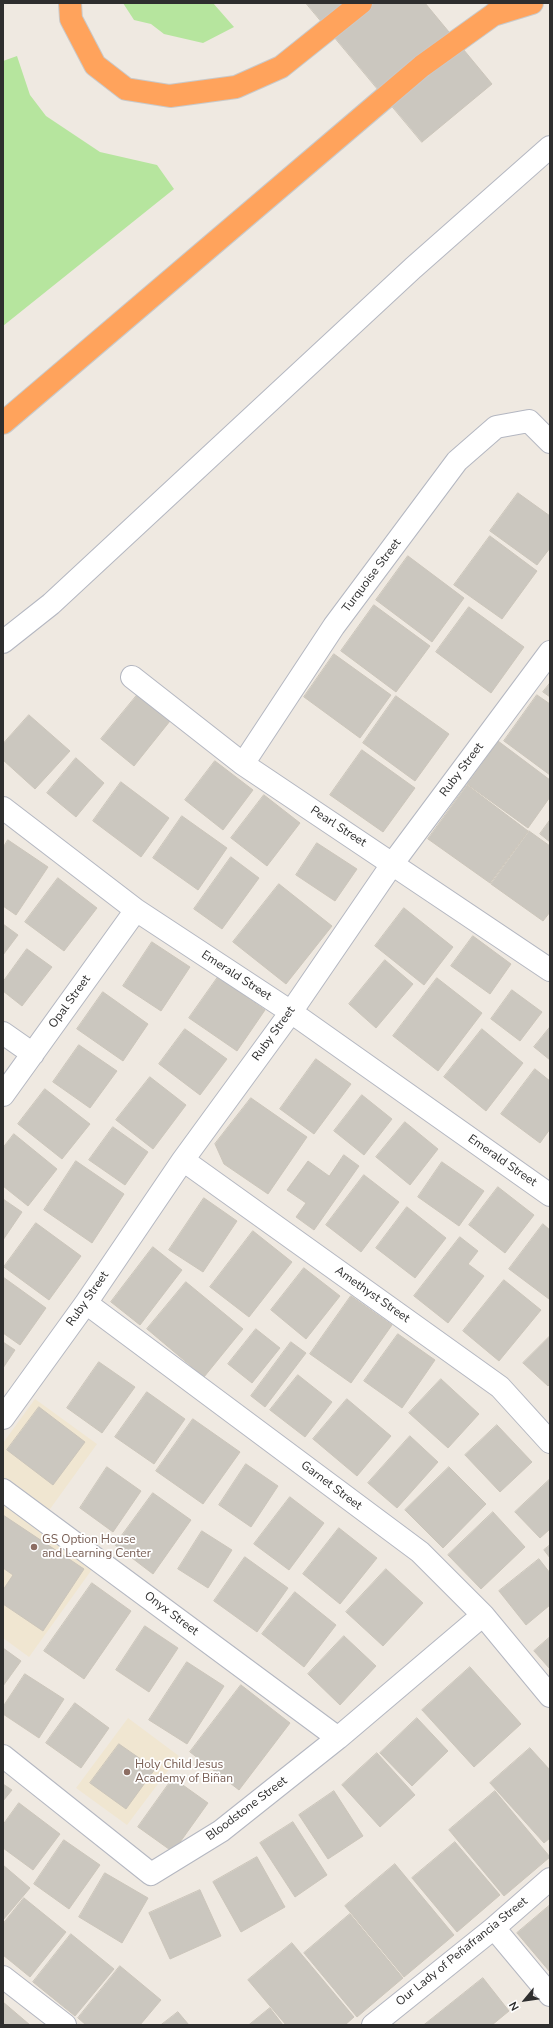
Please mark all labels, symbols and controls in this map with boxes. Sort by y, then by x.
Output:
street label: Turquoise Street [340,536,404,616]
street label: Ruby Street [437,740,487,800]
street label: Pearl Street [307,804,369,850]
street label: Emerald Street [198,948,274,1004]
street label: Opal Street [46,973,94,1031]
street label: Ruby Street [249,1004,299,1064]
street label: Emerald Street [465,1132,539,1190]
street label: Amethyst Street [332,1264,412,1326]
street label: Ruby Street [64,1269,112,1329]
street label: Garnet Street [298,1458,364,1514]
place label: GS Option House and Learning Center [42,1533,151,1561]
marker: GS Option House and Learning Center [29,1542,39,1552]
street label: Onyx Street [141,1589,201,1639]
place label: Holy Child Jesus Academy of Biñan [135,1758,233,1786]
marker: Holy Child Jesus Academy of Biñan [122,1767,132,1777]
street label: Bloodstone Street [204,1774,290,1844]
street label: Our Lady of Peñafrancia Street [393,1895,531,2009]
north arrow [505,1980,545,2020]
text: N [506,1999,523,2013]

